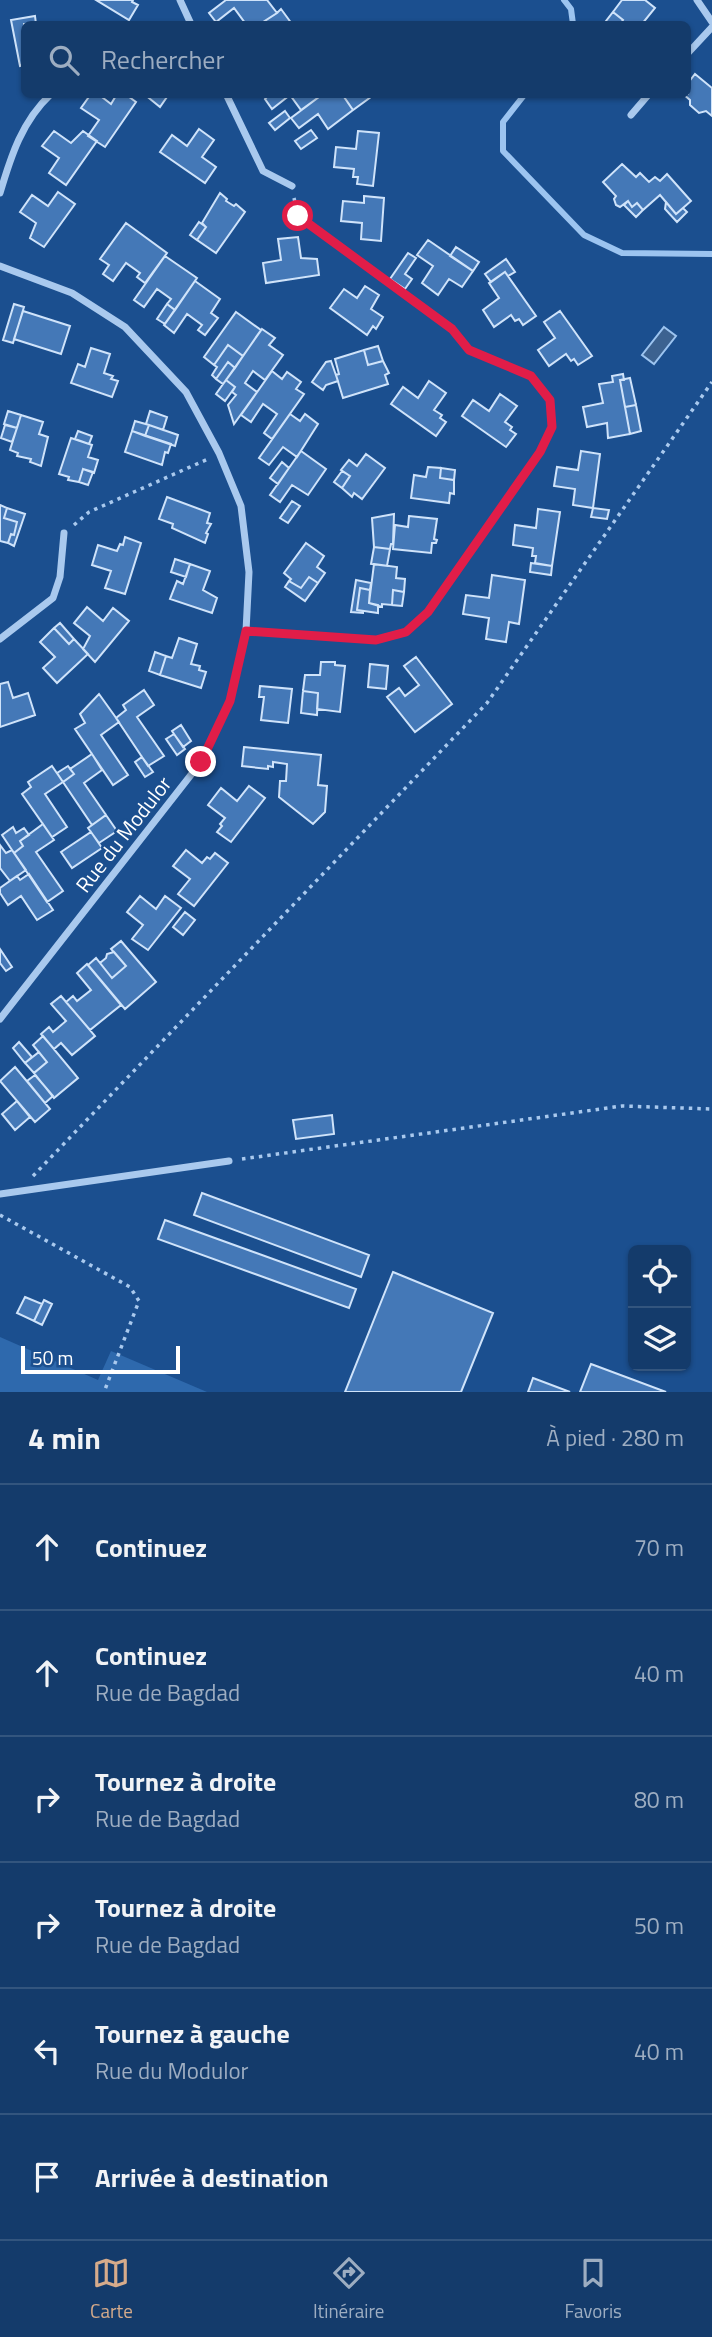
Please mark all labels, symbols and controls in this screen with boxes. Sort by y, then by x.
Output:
search box [21,21,691,98]
text: Rechercher [101,40,225,79]
icon: search [45,41,83,79]
route start [282,200,313,231]
route end [185,746,216,777]
street label: Rue du Modulor [67,769,179,899]
map controls [628,1245,691,1371]
button: locate [628,1245,691,1308]
button: layers [628,1308,691,1371]
scale bar [21,1343,180,1375]
text: 50 m [32,1343,73,1372]
text: 4 min [28,1415,101,1461]
text: À pied · 280 m [546,1420,684,1455]
icon: ahead [28,1528,66,1566]
text: Continuez [95,1528,207,1567]
text: 70 m [634,1530,684,1565]
text: Continuez [95,1636,207,1675]
icon: ahead [28,1654,66,1692]
text: 40 m [634,1656,684,1691]
text: Rue de Bagdad [95,1675,240,1710]
text: Tournez à droite [95,1762,276,1801]
icon: right [28,1780,66,1818]
text: 80 m [634,1782,684,1817]
text: Rue de Bagdad [95,1801,240,1836]
text: Tournez à droite [95,1888,276,1927]
icon: right [28,1906,66,1944]
text: 50 m [634,1908,684,1943]
text: Rue de Bagdad [95,1927,240,1962]
text: Tournez à gauche [95,2014,290,2053]
icon: left [28,2032,66,2070]
text: 40 m [634,2034,684,2069]
text: Rue du Modulor [95,2053,249,2088]
icon: arrive [28,2158,66,2196]
text: Arrivée à destination [95,2158,329,2197]
tab: Carte [90,2254,133,2325]
tab: Itinéraire [313,2254,384,2325]
tab: Favoris [565,2254,622,2325]

